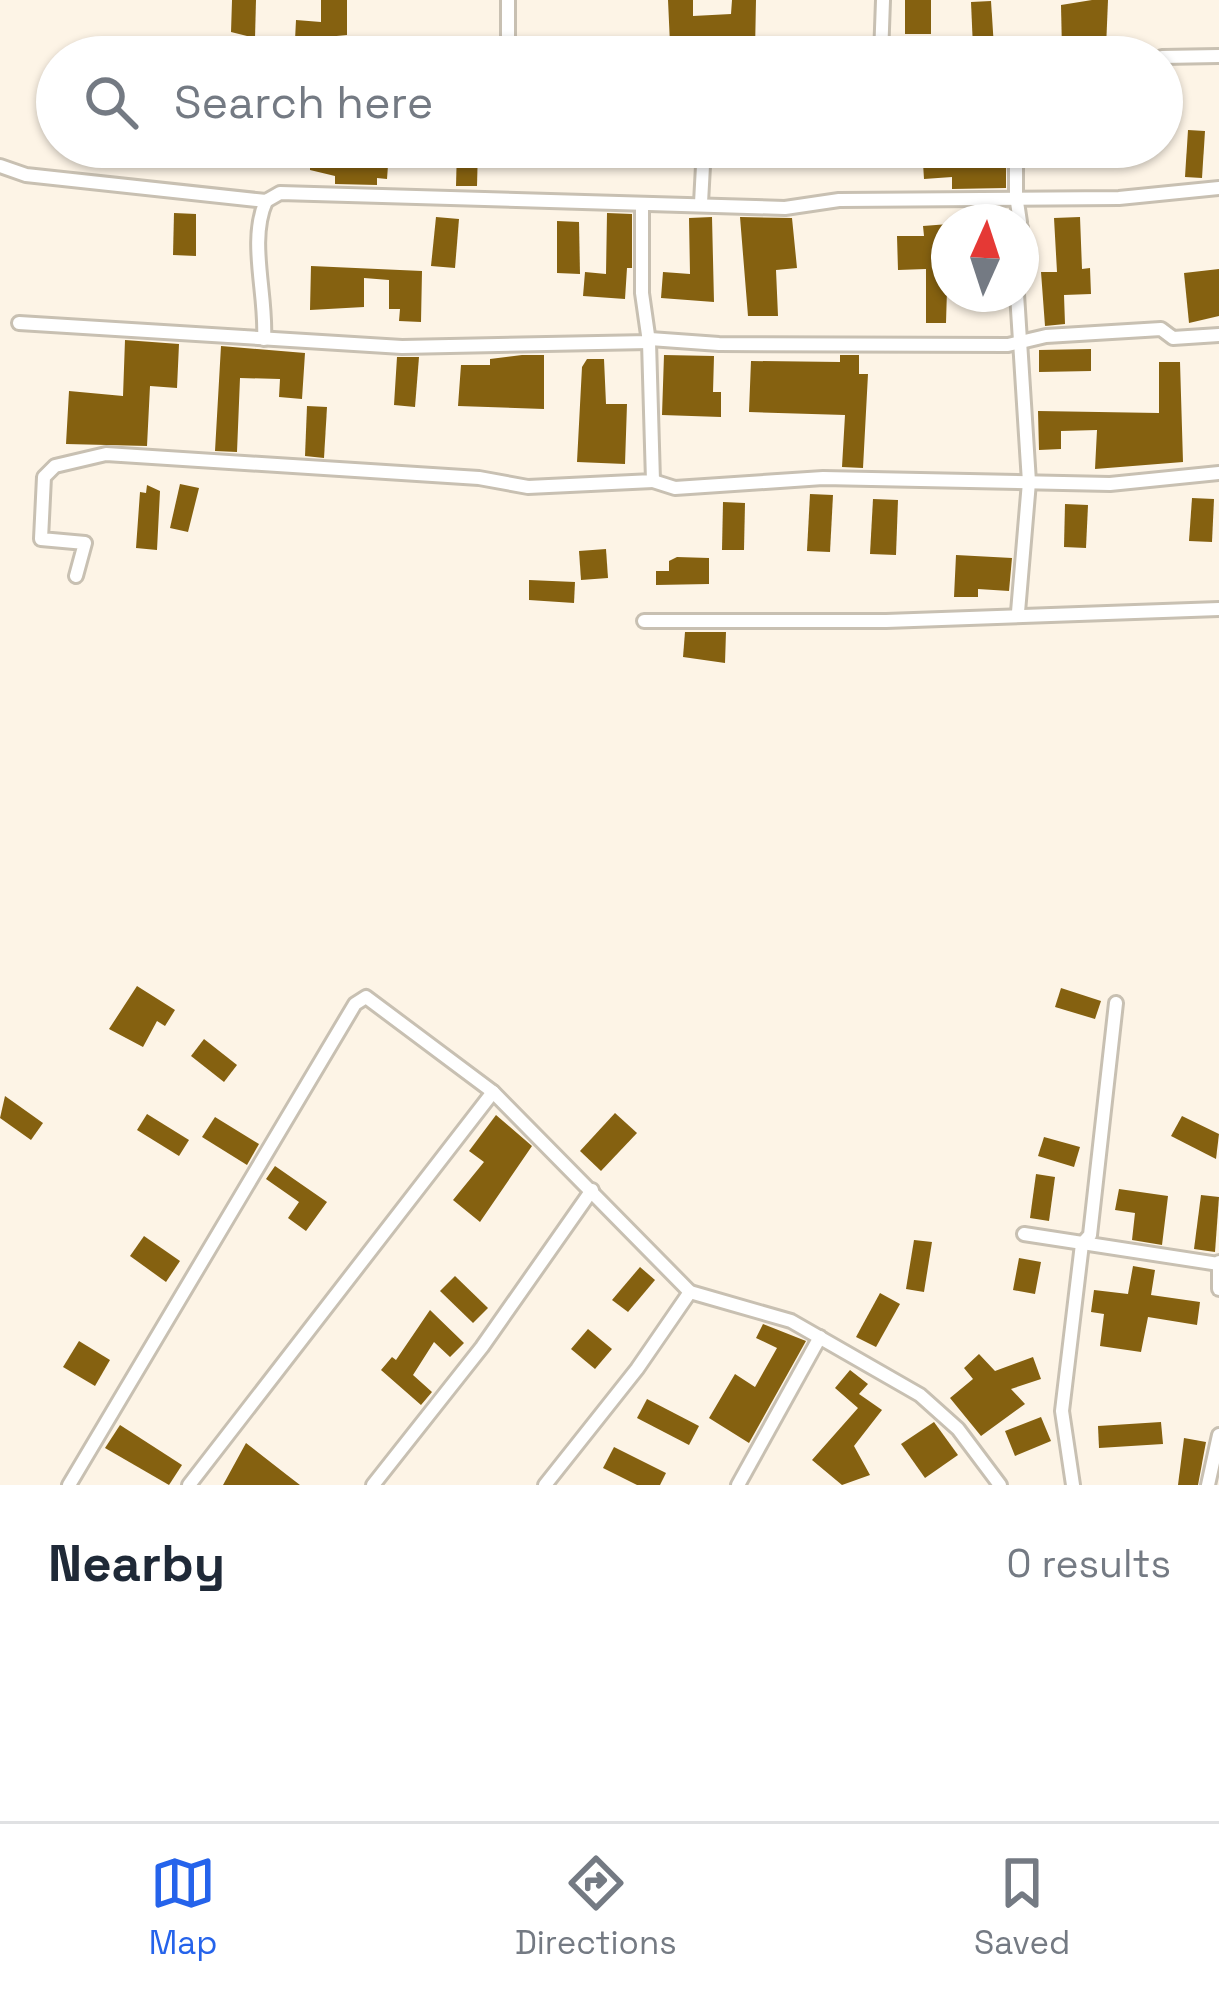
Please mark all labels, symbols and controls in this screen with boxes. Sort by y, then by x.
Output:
search box [36,36,1183,168]
icon: search [78,69,144,135]
text: Search here [174,74,433,131]
north arrow [931,204,1039,312]
text: Nearby [48,1531,225,1596]
text: 0 results [1006,1539,1171,1588]
tab: Map [149,1850,217,1964]
tab: Directions [515,1850,677,1964]
tab: Saved [974,1850,1070,1964]

